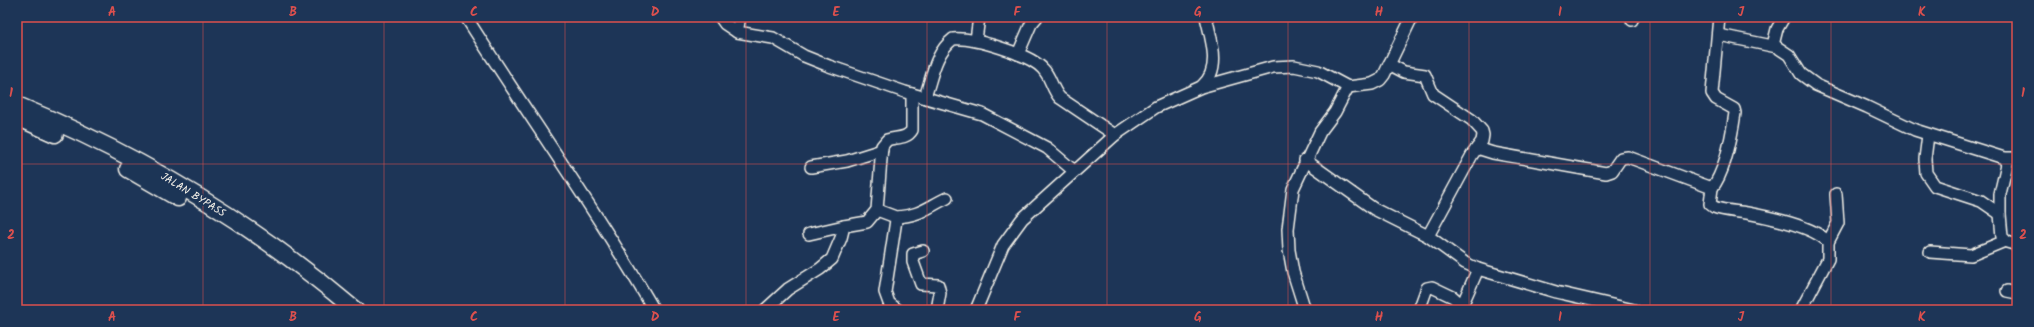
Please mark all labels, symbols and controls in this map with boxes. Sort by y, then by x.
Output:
text: A [108,2,116,23]
text: B [289,2,297,23]
text: C [470,2,478,23]
text: D [651,2,660,23]
text: E [832,2,840,23]
text: F [1013,2,1021,23]
text: G [1194,2,1202,23]
text: H [1375,2,1384,23]
text: I [1558,2,1562,23]
text: J [1738,2,1745,23]
text: K [1918,2,1926,23]
text: 1 [9,83,13,104]
text: 1 [2021,83,2025,104]
street label: JALAN BYPASS [157,168,229,222]
text: 2 [7,225,15,246]
text: 2 [2019,225,2027,246]
text: A [108,307,116,327]
text: B [289,307,297,327]
text: C [470,307,478,327]
text: D [651,307,660,327]
text: E [832,307,840,327]
text: F [1013,307,1021,327]
text: G [1194,307,1202,327]
text: H [1375,307,1384,327]
text: I [1558,307,1562,327]
text: J [1738,307,1745,327]
text: K [1918,307,1926,327]

